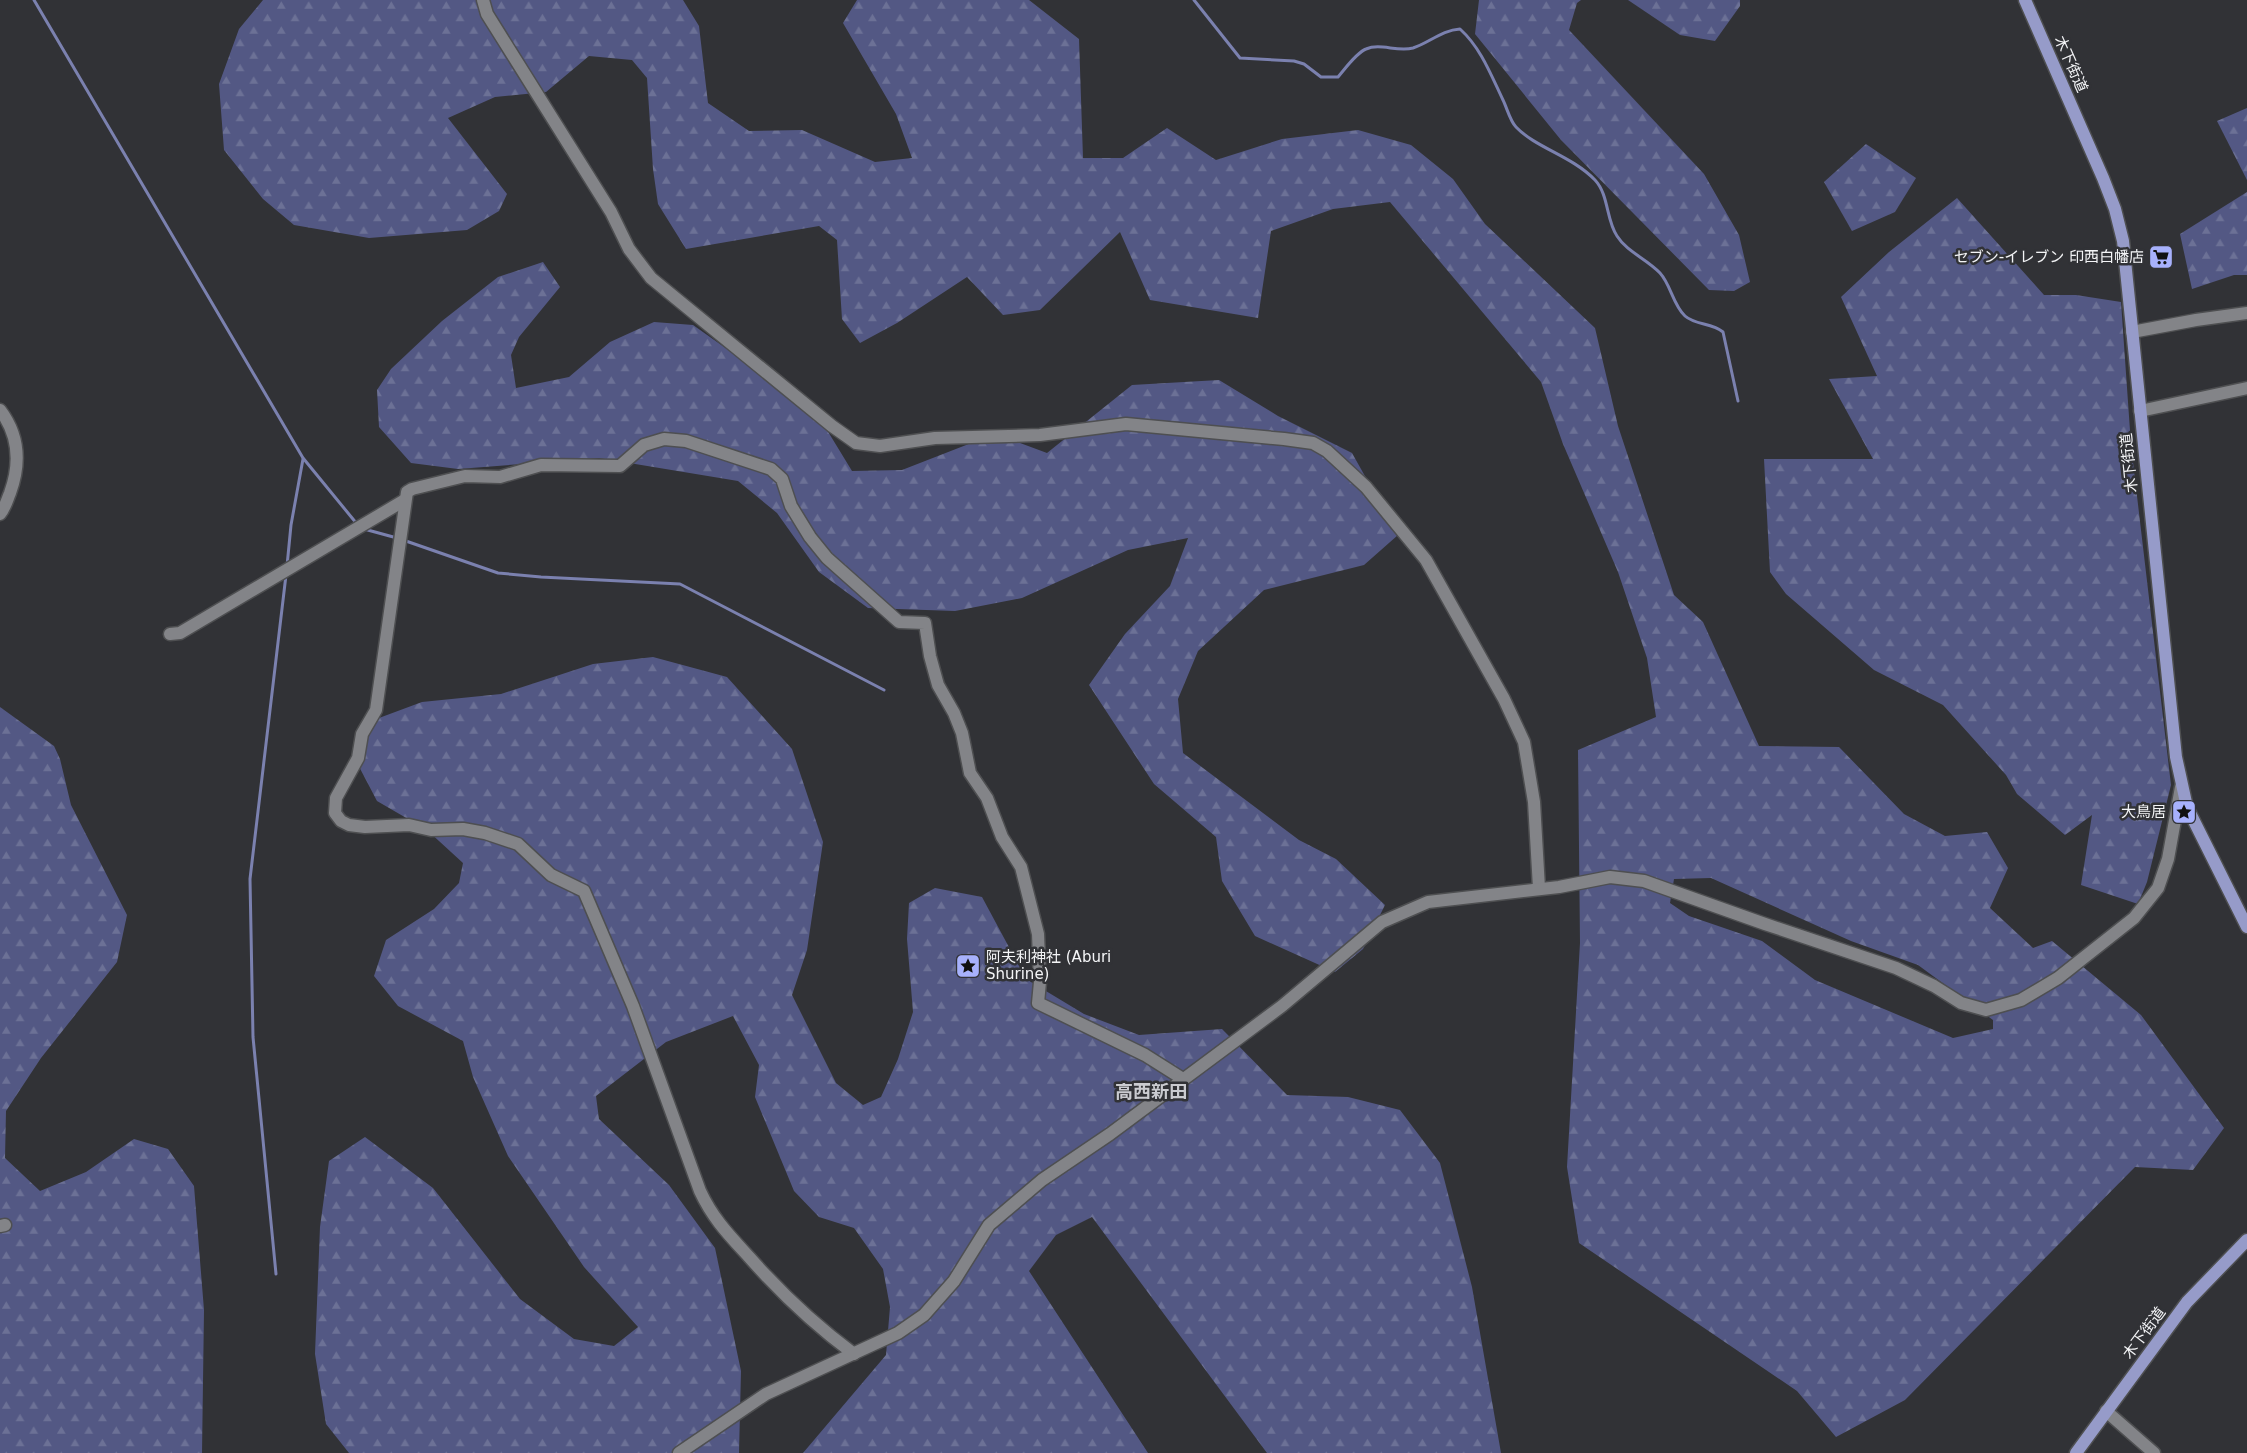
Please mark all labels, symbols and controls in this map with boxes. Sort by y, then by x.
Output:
street label: 木下街道 [2051,33,2091,95]
supermarket icon: セブン-イレブン 印西白幡店 [2148,244,2174,270]
place label: セブン-イレブン 印西白幡店 [1954,248,2144,266]
street label: 木下街道 [2117,432,2141,494]
place icon: 大鳥居 [2171,799,2197,825]
place label: 大鳥居 [2121,803,2166,821]
place label: 阿夫利神社 (Aburi Shurine) [986,948,1111,983]
place icon: 阿夫利神社 (Aburi Shurine) [955,953,981,979]
district label: 高西新田 [1115,1081,1187,1102]
street label: 木下街道 [2119,1304,2169,1362]

